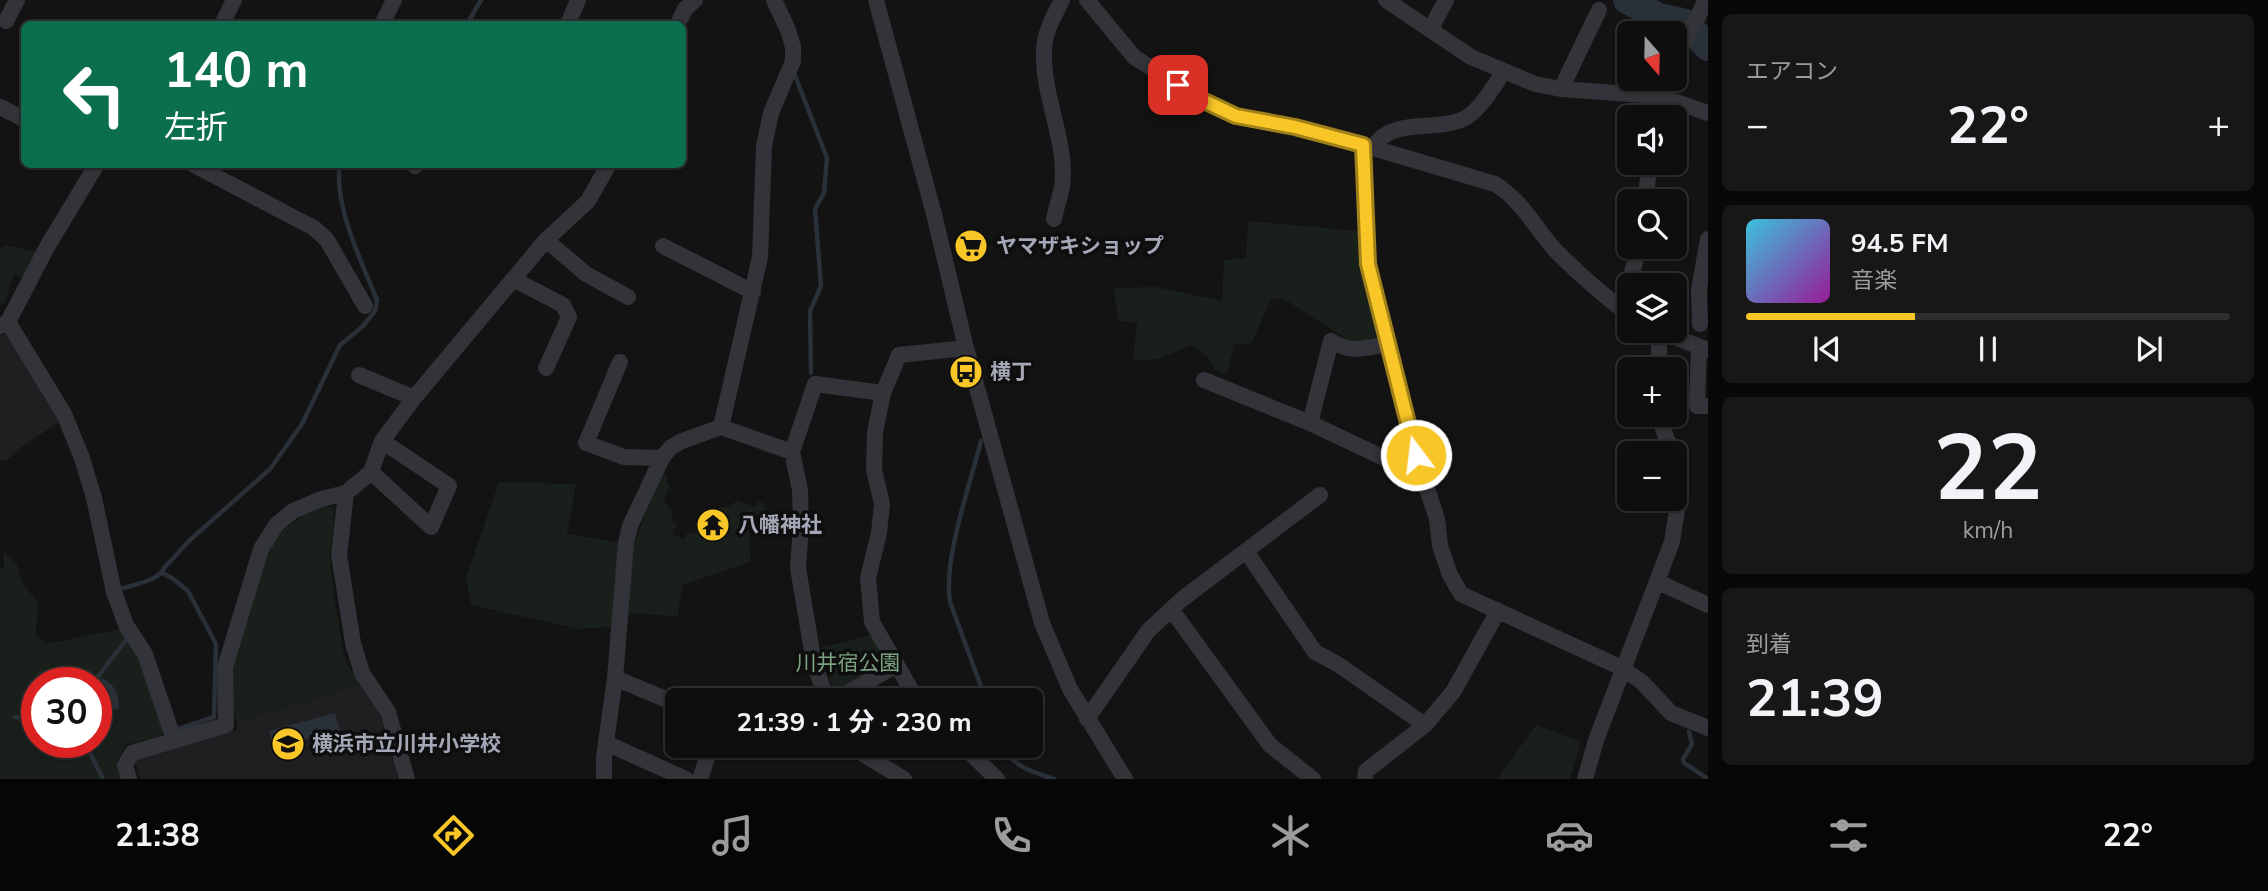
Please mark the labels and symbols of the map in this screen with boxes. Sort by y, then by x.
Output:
north arrow [1617,21,1687,91]
pin [1148,55,1208,115]
supermarket icon: ヤマザキショップ [952,227,990,265]
place label: ヤマザキショップ [996,232,1164,260]
bus stop icon: 横丁 [947,353,985,391]
place label: 横丁 [990,358,1032,386]
position arrow [1379,418,1453,492]
temple icon: 八幡神社 [694,506,732,544]
place label: 八幡神社 [738,511,822,539]
park label: 川井宿公園 [796,649,901,677]
speed limit sign: 30 [21,667,112,758]
school or university icon: 横浜市立川井小学校 [269,725,307,763]
place label: 横浜市立川井小学校 [312,730,501,758]

